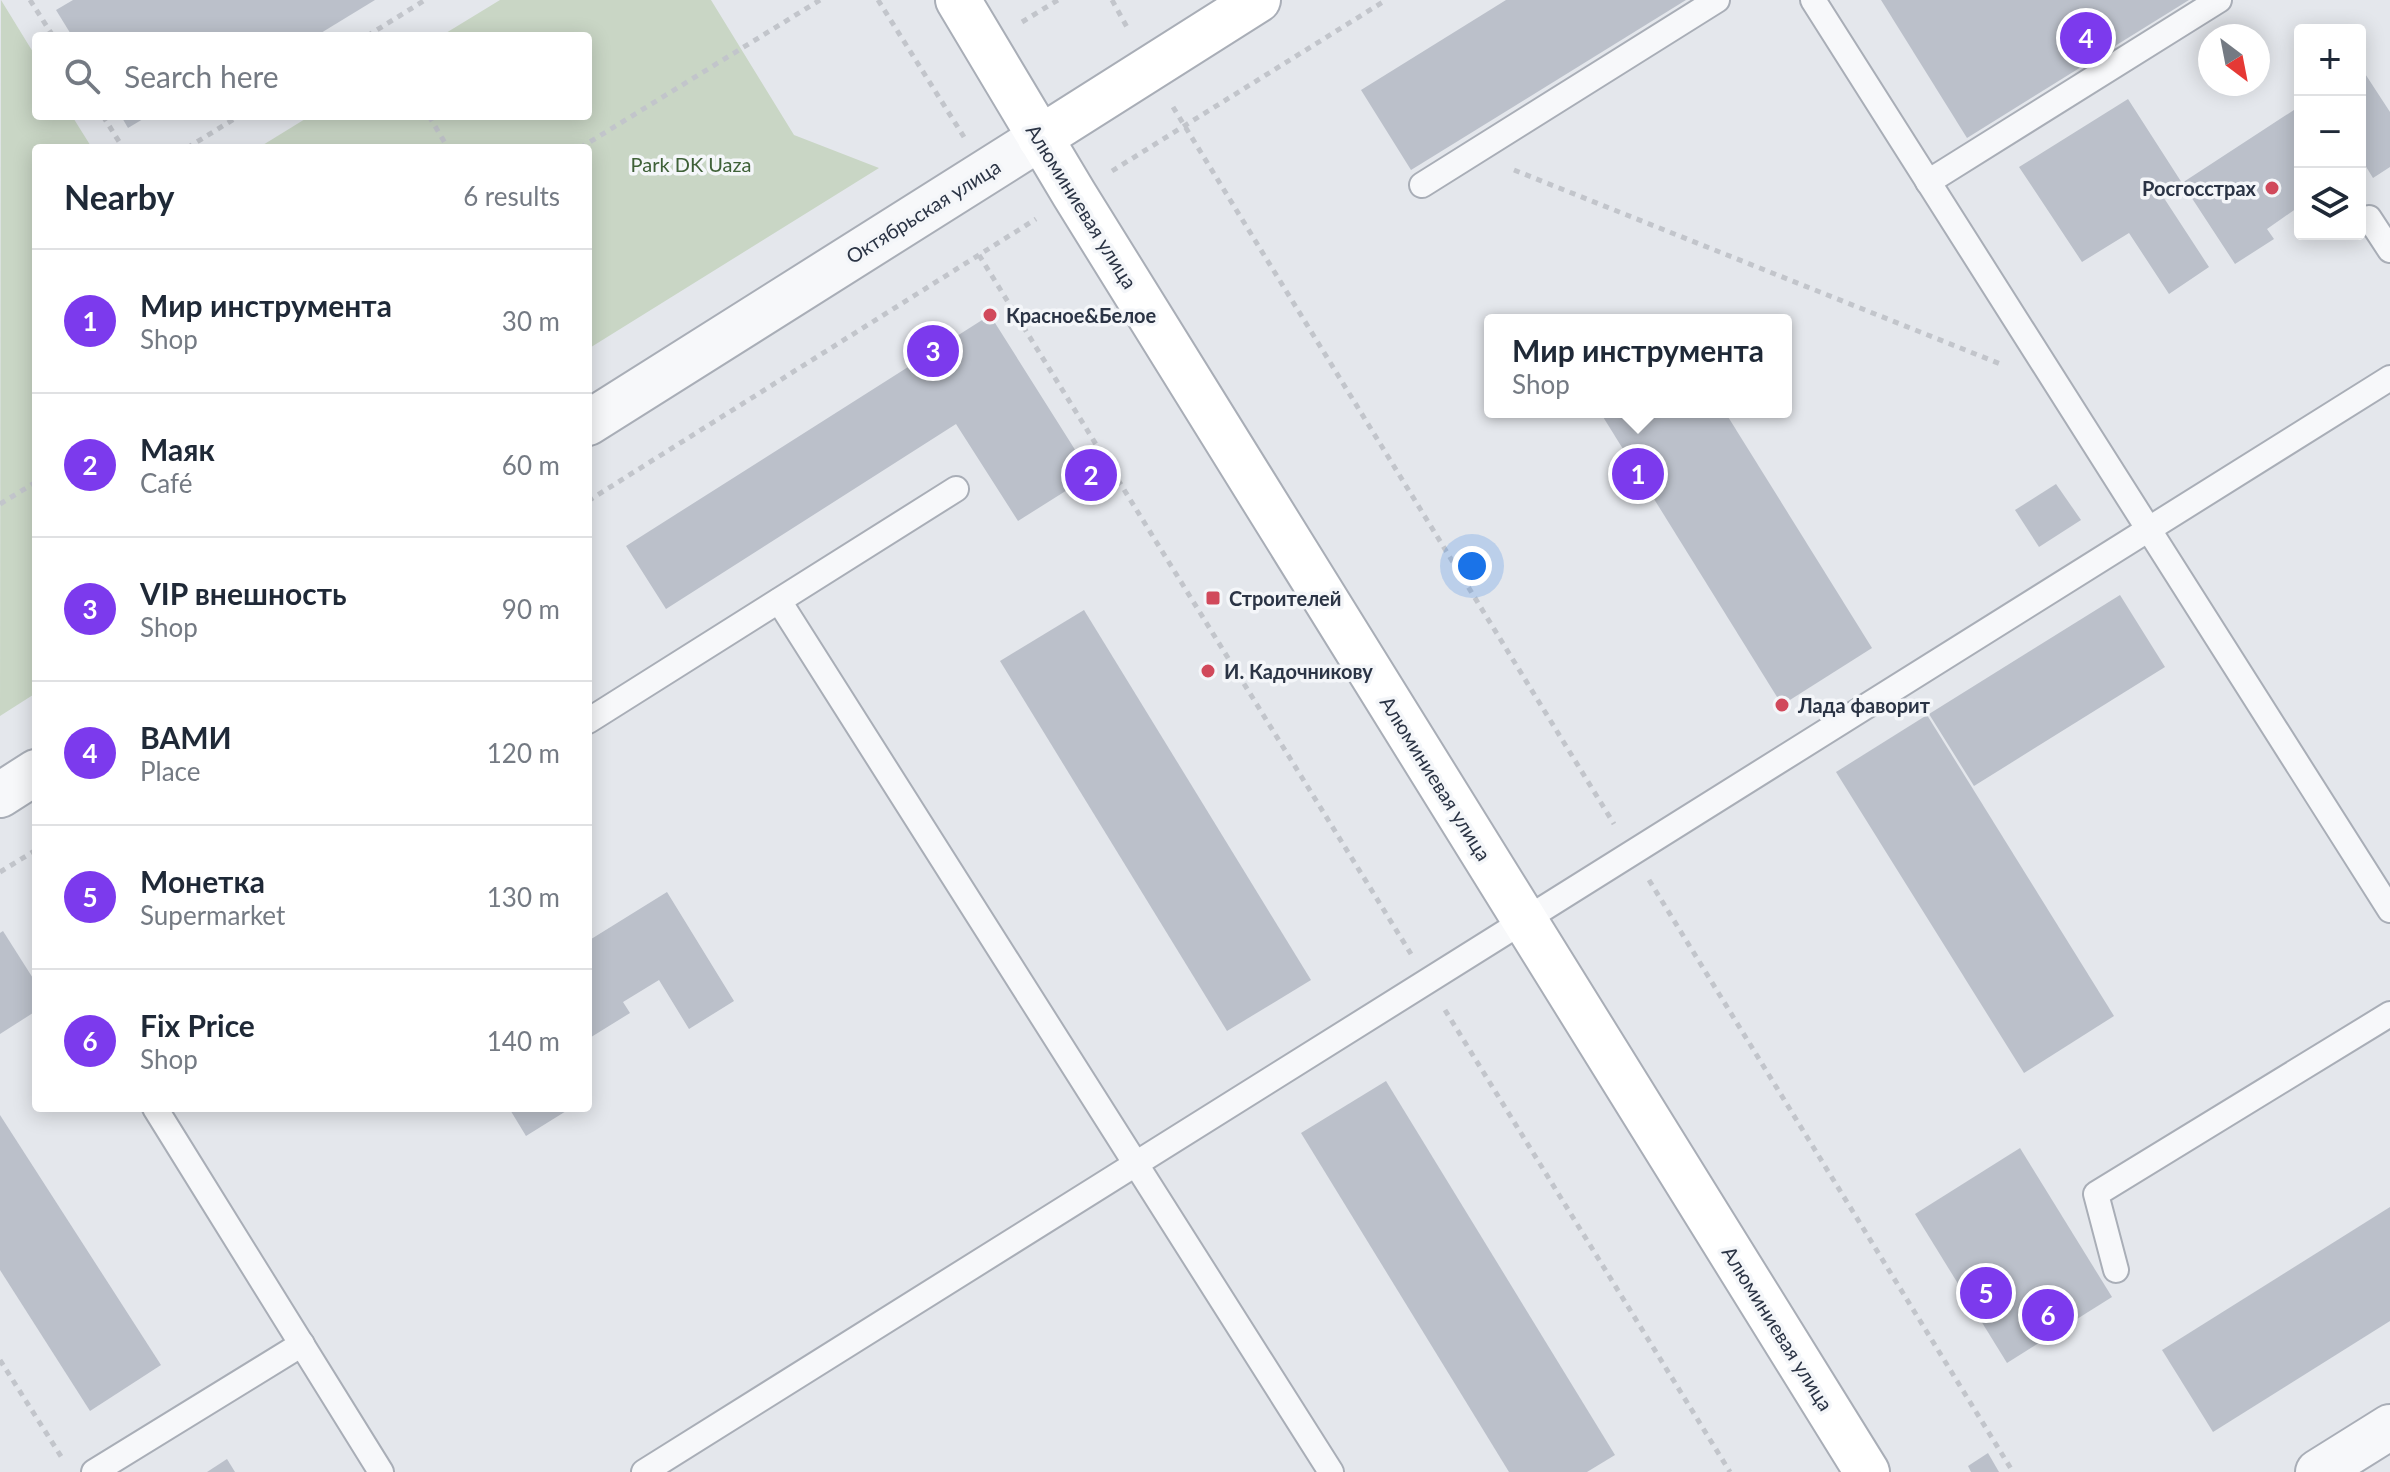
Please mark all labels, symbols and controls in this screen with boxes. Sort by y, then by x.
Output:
pin: 4 [2060,8,2112,68]
north arrow [2198,24,2270,96]
map controls [2294,24,2366,240]
button: + [2294,24,2366,96]
search box [32,32,592,120]
icon: search [60,54,104,98]
text: Search here [124,58,279,94]
button: − [2294,96,2366,168]
street label: Алюминиевая улица [1022,119,1142,293]
park label: Park DK Uaza [631,152,751,176]
street label: Октябрьская улица [841,154,1005,268]
button: layers [2294,168,2366,240]
text: Nearby [64,176,175,217]
place label: Росгосстрах [2142,176,2257,200]
marker: Росгосстрах [2263,179,2281,197]
text: 6 results [463,180,560,212]
text: Мир инструмента [140,287,392,323]
place label: Красное&Белое [1006,303,1157,327]
text: 1 [82,305,98,337]
text: 30 m [502,305,560,337]
marker: Красное&Белое [981,306,999,324]
popup [1484,314,1792,418]
pin: 3 [907,321,959,381]
text: Shop [140,323,198,355]
text: Мир инструмента [1512,332,1764,368]
text: Shop [1512,368,1570,400]
text: Маяк [140,431,215,467]
pin: 1 [1612,444,1664,504]
pin: 2 [1065,445,1117,505]
text: 2 [82,449,98,481]
text: 60 m [502,449,560,481]
text: Café [140,467,193,499]
your location [1452,546,1492,586]
text: VIP внешность [140,575,347,611]
place label: Строителей [1229,586,1341,610]
marker: Строителей [1204,589,1222,607]
text: 3 [82,593,98,625]
text: 90 m [502,593,560,625]
text: Shop [140,611,198,643]
place label: И. Кадочникову [1224,659,1373,683]
marker: И. Кадочникову [1199,662,1217,680]
street label: Алюминиевая улица [1376,691,1496,865]
place label: Лада фаворит [1797,693,1931,717]
marker: Лада фаворит [1773,696,1791,714]
text: ВАМИ [140,719,232,755]
text: 4 [82,737,98,769]
text: 120 m [487,737,560,769]
text: Place [140,755,201,787]
text: Монетка [140,863,265,899]
text: 5 [82,881,98,913]
text: 130 m [487,881,560,913]
text: Supermarket [140,899,285,931]
text: Fix Price [140,1007,255,1043]
text: 6 [82,1025,98,1057]
text: 140 m [487,1025,560,1057]
text: Shop [140,1043,198,1075]
street label: Алюминиевая улица [1718,1241,1838,1415]
pin: 5 [1960,1263,2012,1323]
pin: 6 [2022,1285,2074,1345]

